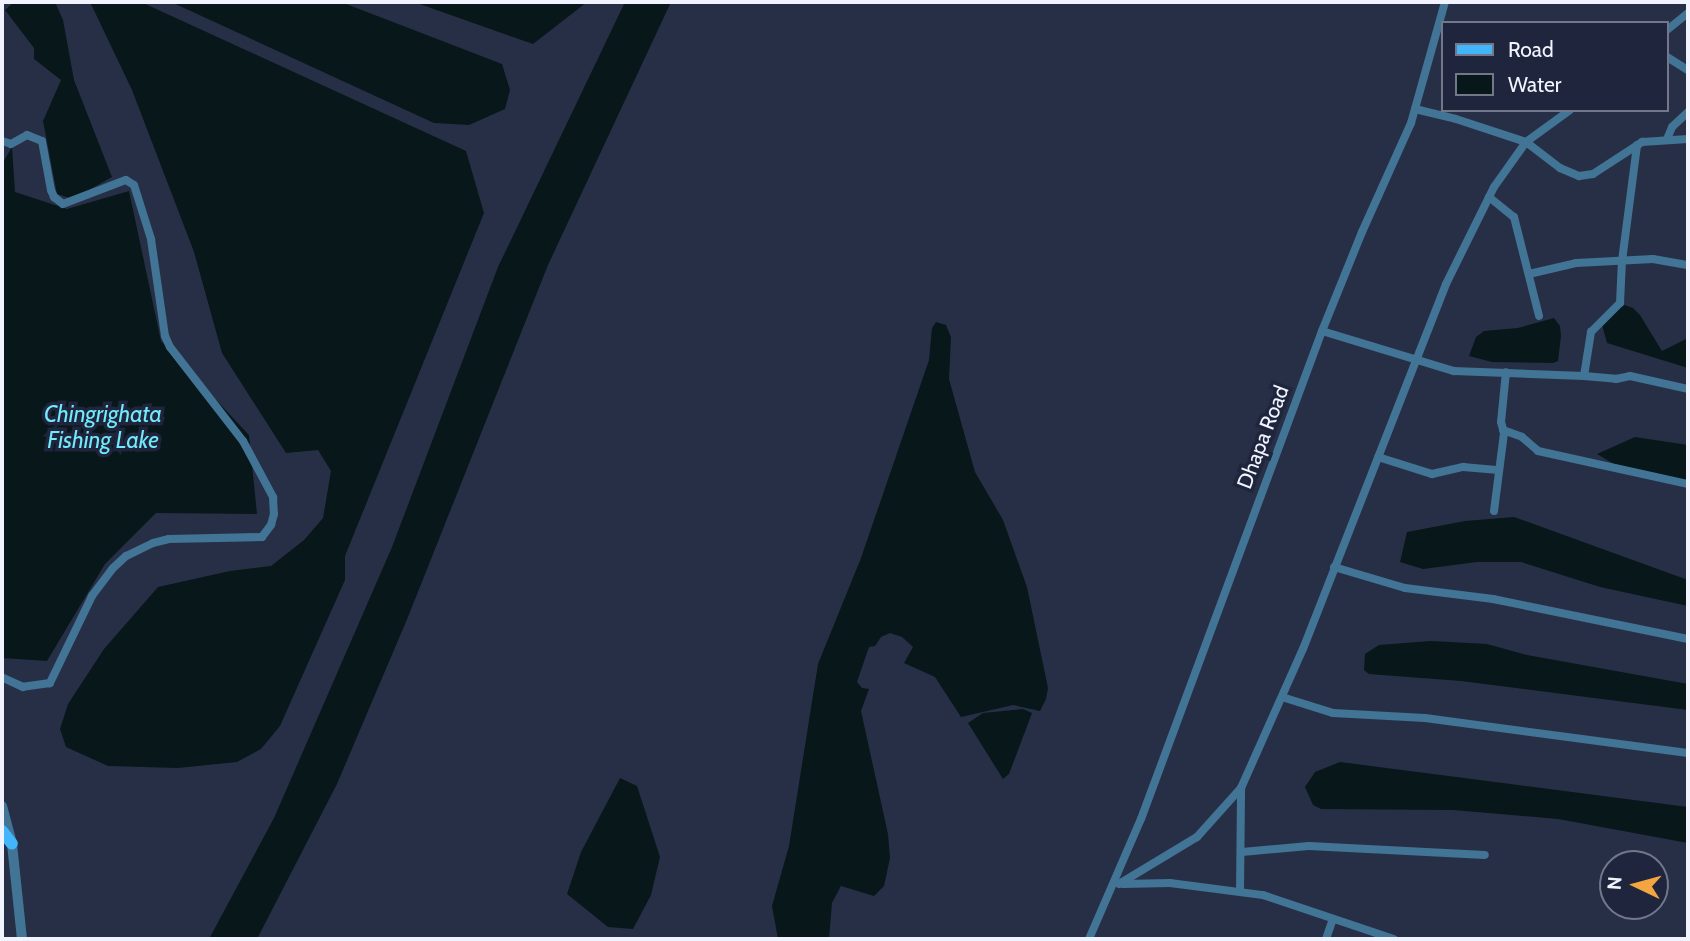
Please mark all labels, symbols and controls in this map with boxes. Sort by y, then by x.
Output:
legend [1442,21,1669,112]
text: Road [1508,37,1554,62]
text: Water [1508,72,1561,97]
street label: Dhapa Road [1232,382,1294,492]
water label: Chingrighata Fishing Lake [44,400,162,454]
north arrow [1599,850,1669,920]
text: N [1603,876,1627,891]

